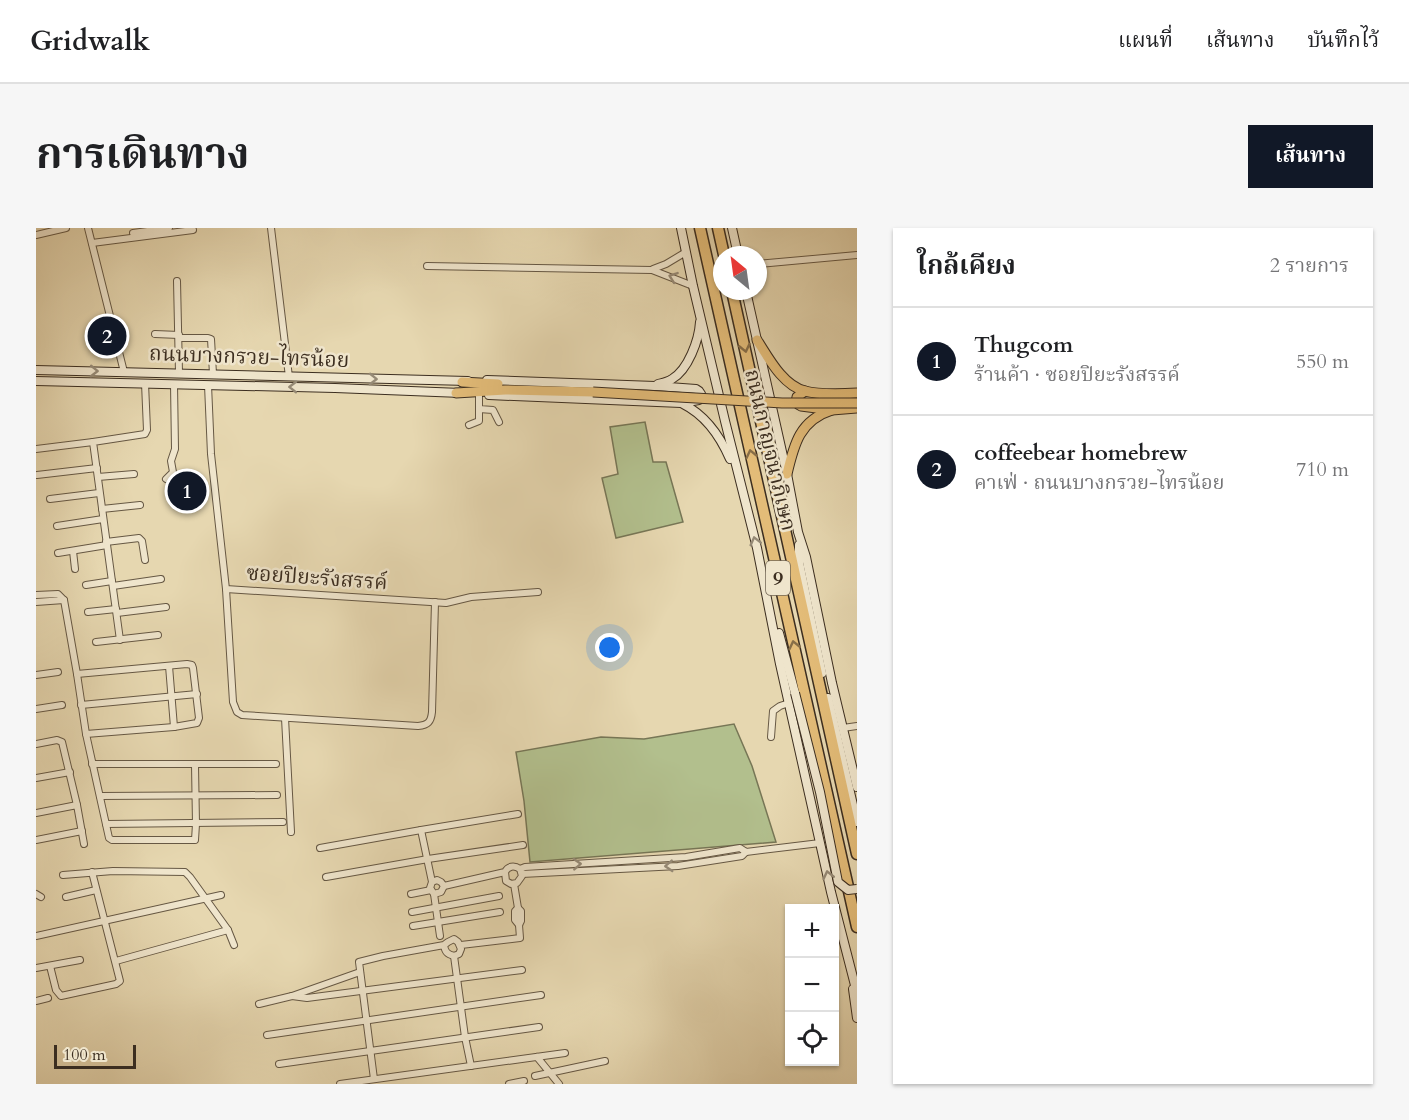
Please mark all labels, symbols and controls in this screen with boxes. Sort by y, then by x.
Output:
text: Gridwalk [30,22,150,60]
text: แผนที่ [1118,26,1173,55]
text: เส้นทาง [1206,26,1274,55]
text: บันทึกไว้ [1307,26,1379,55]
button: เส้นทาง [1248,125,1373,188]
text: การเดินทาง [36,126,249,183]
north arrow [713,246,767,300]
text: ใกล้เคียง [917,248,1016,283]
text: 2 รายการ [1270,252,1349,279]
one-way arrow [668,272,679,285]
pin: 2 [88,314,126,358]
text: Thugcom [974,330,1073,360]
street label: ถนนบางกรวย-ไทรน้อย [148,338,350,375]
one-way arrow [738,343,751,353]
text: 1 [931,348,942,375]
text: 550 m [1296,348,1349,375]
text: ร้านค้า · ซอยปิยะรังสรรค์ [974,361,1180,388]
one-way arrow [90,365,99,377]
street label: ถนนกาญจนาภิเษก [737,366,803,534]
one-way arrow [369,373,378,385]
one-way arrow [289,381,298,393]
text: coffeebear homebrew [974,438,1188,468]
one-way arrow [745,450,758,460]
text: 2 [931,456,942,483]
text: 710 m [1296,456,1349,483]
pin: 1 [168,468,206,514]
text: คาเฟ่ · ถนนบางกรวย-ไทรน้อย [974,469,1224,496]
one-way arrow [749,536,762,546]
street label: ซอยปิยะรังสรรค์ [245,559,389,597]
road number: 9 [766,561,790,595]
your location [595,633,624,662]
one-way arrow [788,640,801,650]
one-way arrow [573,857,582,870]
one-way arrow [664,860,673,873]
one-way arrow [822,870,835,880]
map controls [785,904,839,1066]
button: + [785,904,839,958]
button: − [785,958,839,1012]
button: locate [785,1012,839,1066]
scale bar [54,1042,136,1070]
text: 100 m [63,1044,105,1066]

